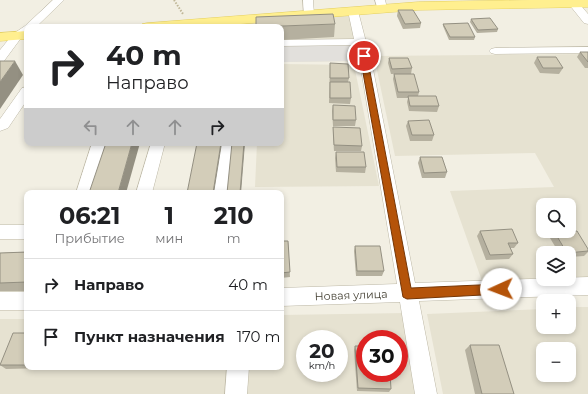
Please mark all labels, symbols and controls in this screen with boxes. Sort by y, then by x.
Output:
text: 40 m [106,38,182,72]
pin [347,39,381,73]
icon: right [40,40,92,92]
icon: arrive [353,45,375,67]
text: Направо [106,72,189,94]
icon: left [80,116,102,138]
icon: ahead [122,116,144,138]
icon: ahead [164,116,186,138]
icon: right [206,116,228,138]
map controls [536,198,576,382]
button: search [536,198,576,238]
text: 06:21 [59,201,120,230]
text: 1 [165,201,174,230]
text: 210 [214,201,254,230]
text: Прибытие [54,230,125,246]
text: мин [155,230,183,246]
text: m [227,230,241,246]
button: layers [536,246,576,286]
position arrow [480,268,522,310]
icon: right [40,274,62,296]
text: Направо [74,275,144,294]
text: 40 m [228,275,268,294]
street label: Новая улица [314,287,388,303]
button: + [536,294,576,334]
icon: arrive [40,326,62,348]
text: Пункт назначения [74,327,225,346]
text: 170 m [237,327,280,346]
speed limit sign: 30 [356,330,408,382]
text: 20 [309,339,335,363]
button: − [536,342,576,382]
text: km/h [309,359,335,372]

